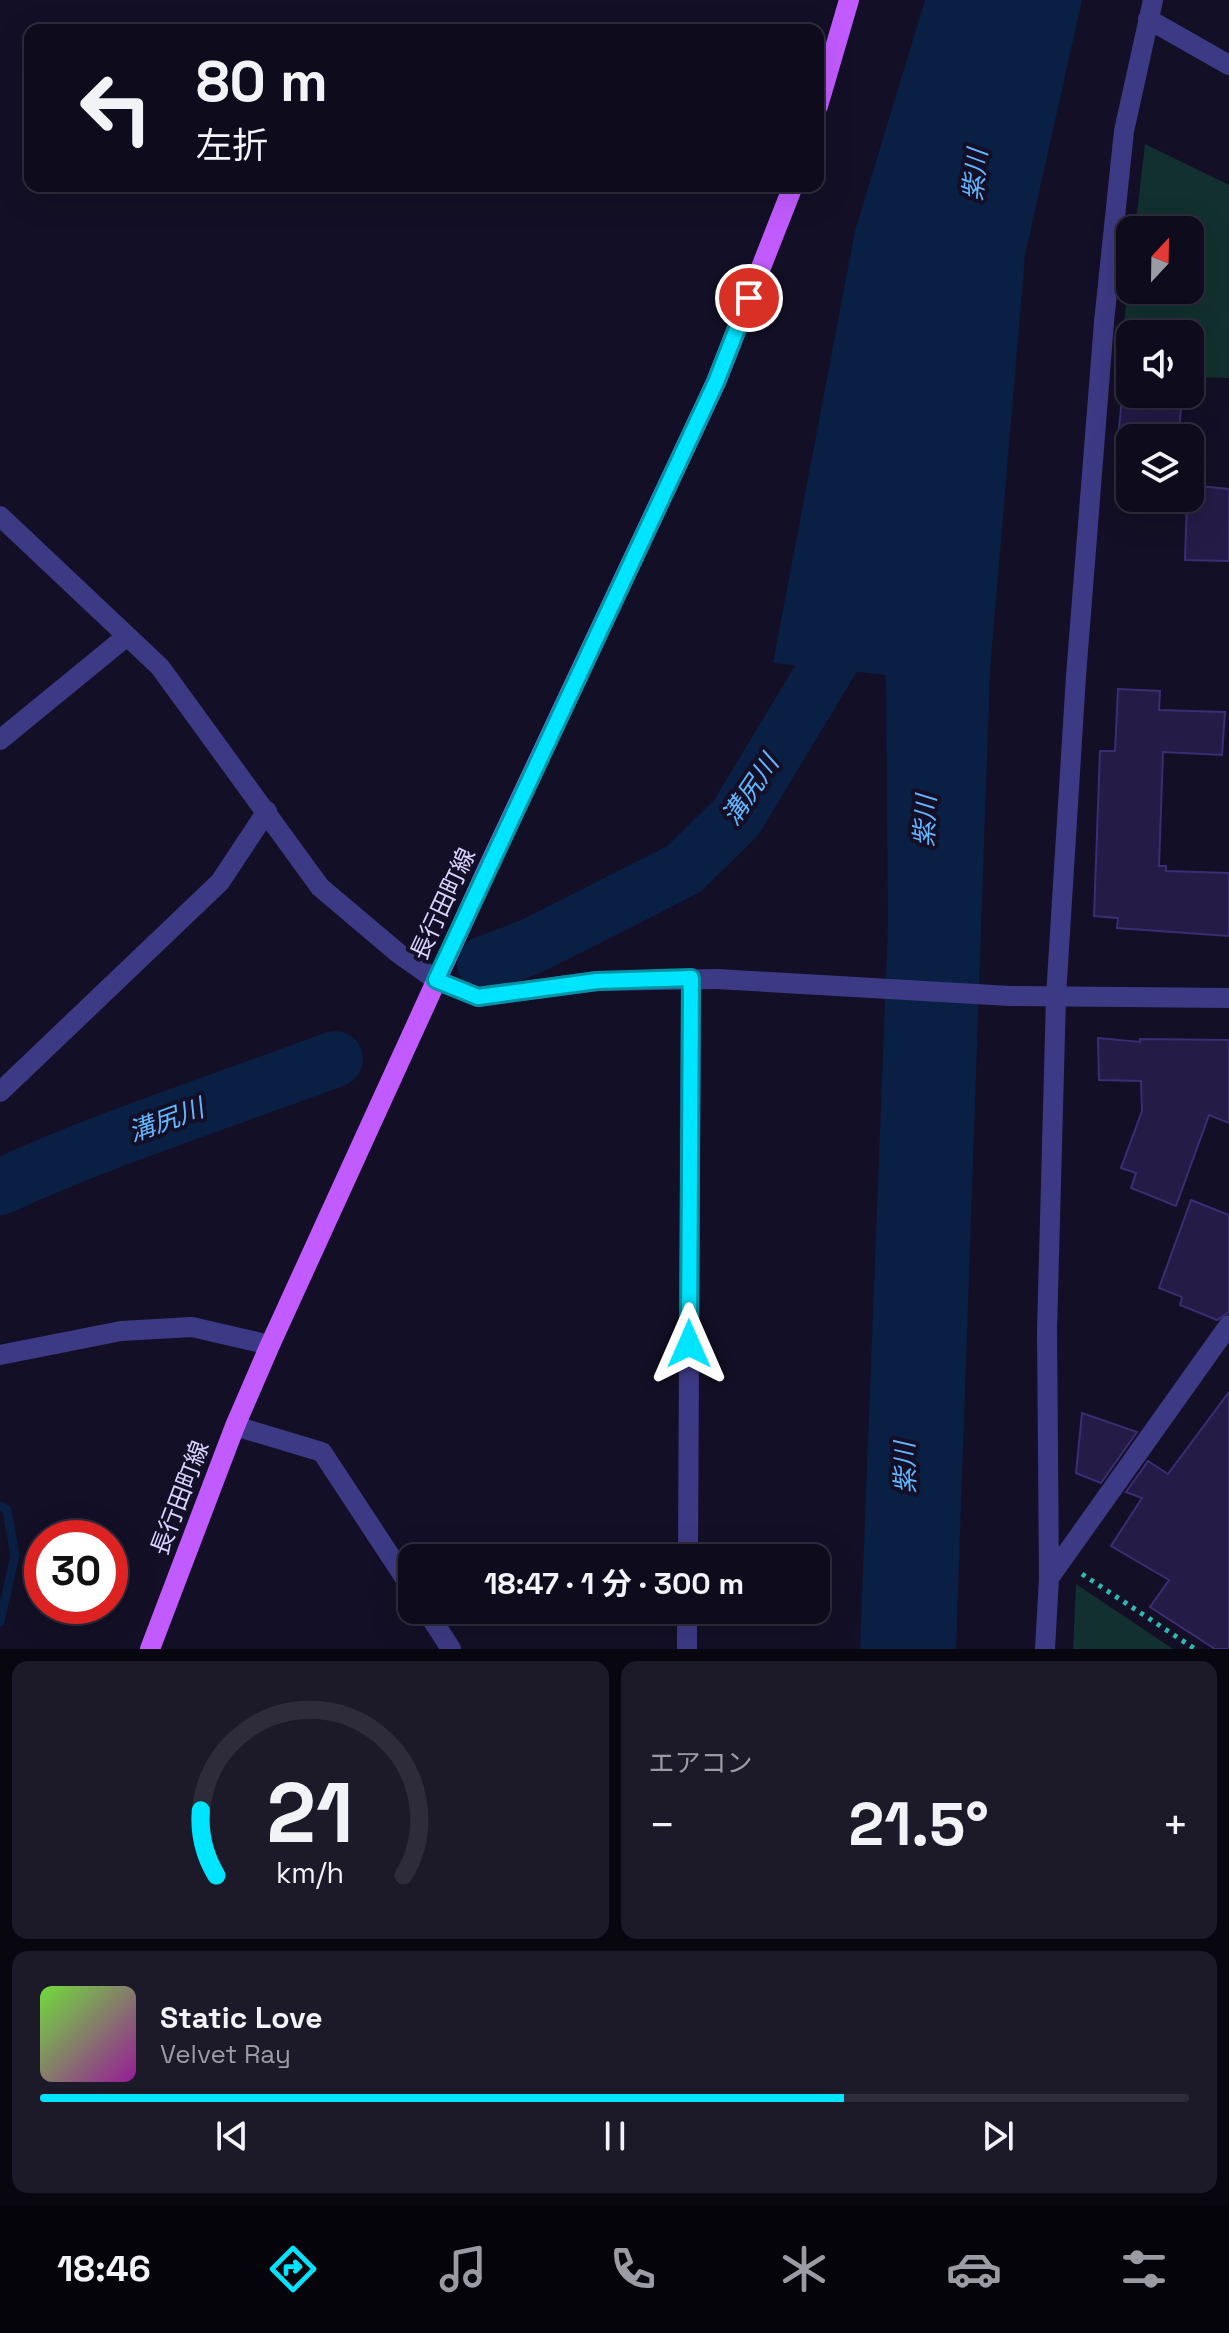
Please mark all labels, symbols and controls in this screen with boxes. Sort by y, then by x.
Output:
text: 80 m [196,46,328,117]
icon: left [64,56,168,160]
text: 左折 [196,123,268,169]
water label: 紫川 [955,144,995,203]
north arrow [1116,216,1204,304]
map controls [1116,216,1204,512]
pin [715,264,783,332]
icon: arrive [727,276,771,320]
button: sound [1116,320,1204,408]
button: layers [1116,424,1204,512]
water label: 溝尻川 [714,746,788,832]
water label: 紫川 [907,791,943,848]
street label: 長行田町線 [403,843,482,965]
water label: 溝尻川 [124,1090,211,1149]
position arrow [647,1302,731,1386]
street label: 長行田町線 [144,1436,216,1559]
water label: 紫川 [887,1439,922,1494]
speed limit sign: 30 [24,1520,128,1624]
text: 18:47 · 1 分 · 300 m [484,1564,744,1603]
text: エアコン [649,1746,753,1780]
text: 21 [267,1760,354,1866]
text: 21.5° [849,1786,989,1863]
text: − [649,1797,676,1853]
text: + [1162,1797,1189,1853]
text: km/h [276,1855,344,1891]
text: Static Love [160,1998,323,2037]
text: Velvet Ray [160,2037,291,2071]
icon: previous [210,2114,254,2158]
icon: pause [593,2114,637,2158]
icon: next [976,2114,1020,2158]
icon: directions [265,2241,321,2297]
icon: music [435,2241,491,2297]
icon: phone [605,2241,661,2297]
icon: climate [776,2241,832,2297]
icon: car [946,2241,1002,2297]
icon: filters [1116,2241,1172,2297]
text: 18:46 [57,2246,151,2292]

